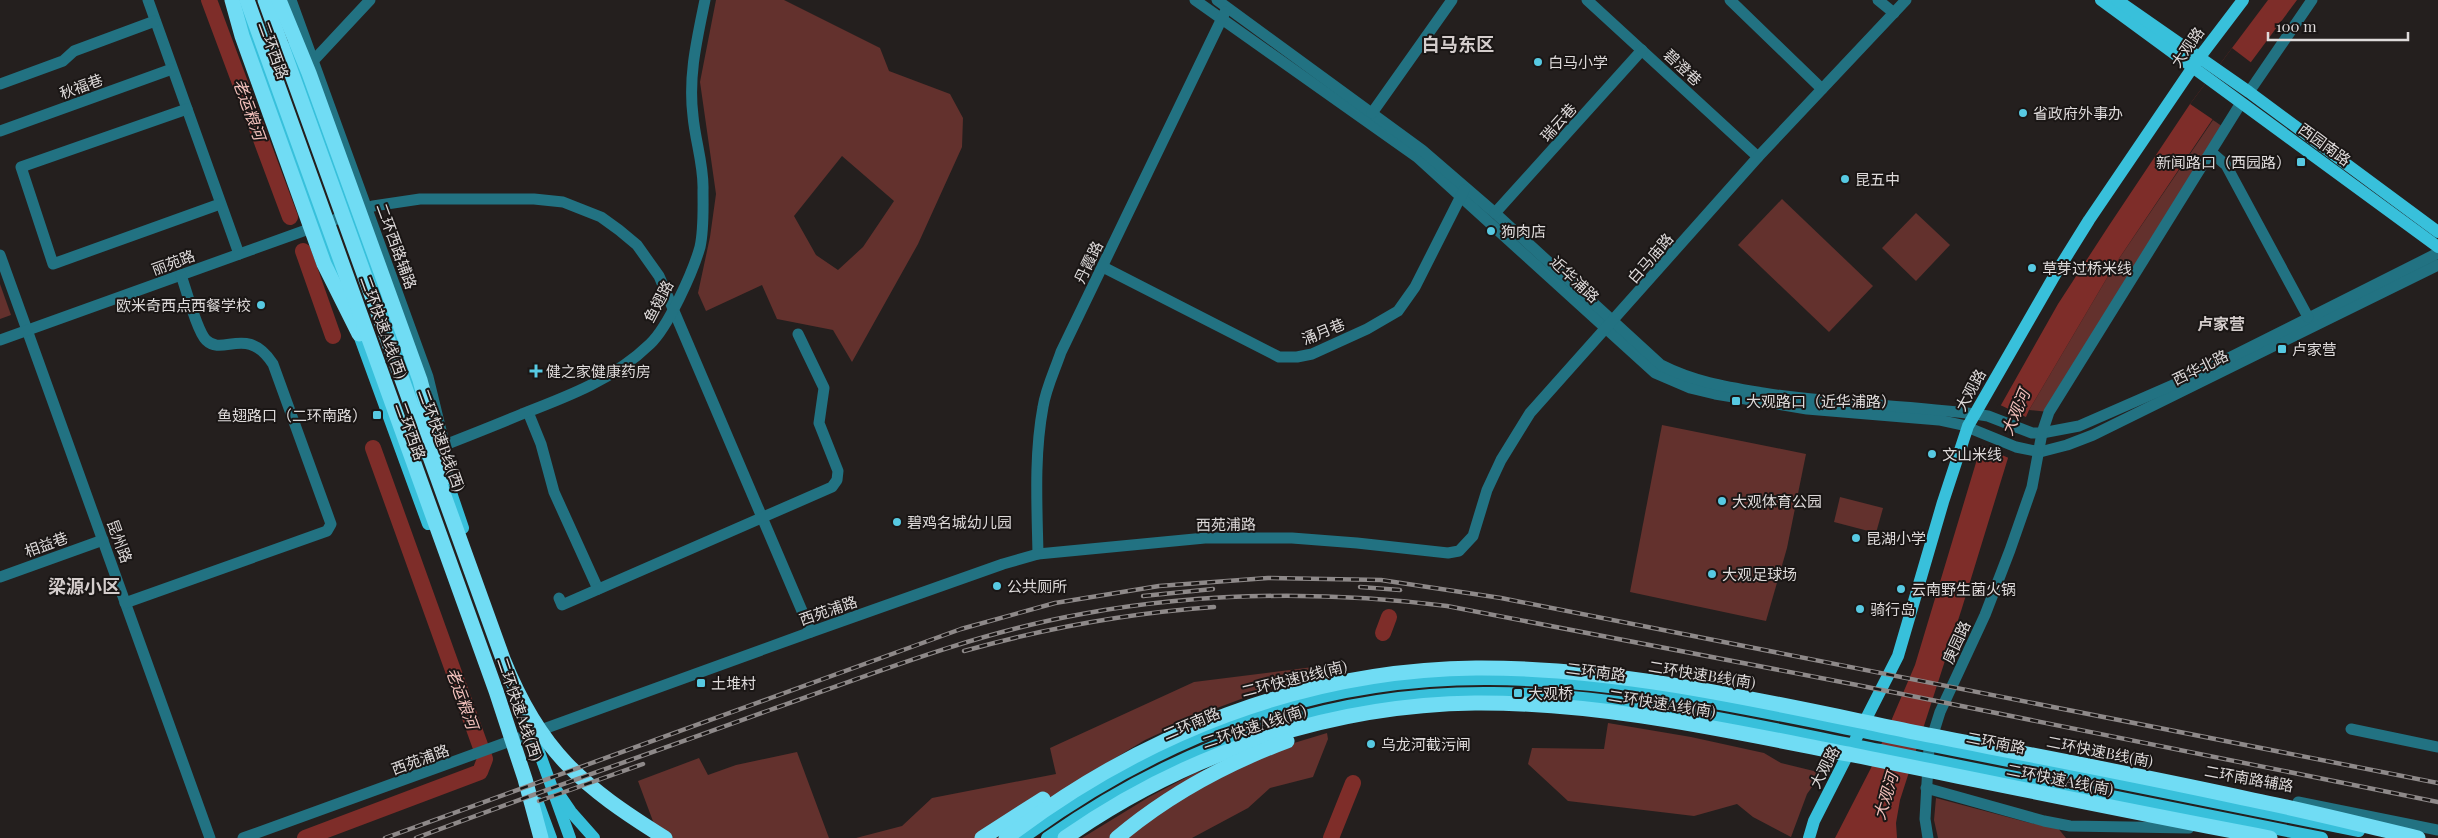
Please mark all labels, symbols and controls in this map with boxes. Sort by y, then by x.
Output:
scale bar [2268,10,2408,42]
text: 100 m [2276,16,2317,36]
street label: 二环西路 [254,18,294,82]
street label: 大观路 [2166,23,2208,71]
district label: 白马东区 [1422,32,1494,56]
street label: 碧澄巷 [1660,44,1706,90]
place label: 白马小学 [1548,52,1608,72]
marker: 白马小学 [1532,56,1544,68]
street label: 秋福巷 [56,69,106,103]
water label: 老运粮河 [229,75,272,145]
street label: 瑞云巷 [1536,99,1580,145]
place label: 省政府外事办 [2033,103,2123,123]
marker: 省政府外事办 [2017,107,2029,119]
street label: 西园南路 [2295,118,2355,170]
place label: 新闻路口（西园路） [2156,152,2291,172]
marker: 新闻路口（西园路） [2295,156,2307,168]
place label: 昆五中 [1855,169,1900,189]
marker: 昆五中 [1839,173,1851,185]
street label: 二环西路辅路 [372,200,422,292]
place label: 狗肉店 [1501,221,1546,241]
marker: 狗肉店 [1485,225,1497,237]
street label: 白马庙路 [1623,229,1677,287]
street label: 丹霞路 [1069,237,1107,287]
street label: 丽苑路 [148,245,198,279]
street label: 近华浦路 [1546,251,1604,307]
place label: 草芽过桥米线 [2042,258,2132,278]
marker: 草芽过桥米线 [2026,262,2038,274]
street label: 二环快速A线(西) [356,273,412,381]
street label: 鱼翅路 [639,276,677,326]
place label: 欧米奇西点西餐学校 [116,295,251,315]
marker: 欧米奇西点西餐学校 [255,299,267,311]
street label: 涌月巷 [1298,313,1348,349]
district label: 卢家营 [2197,313,2245,334]
place label: 卢家营 [2292,339,2337,359]
marker: 卢家营 [2276,343,2288,355]
street label: 西华北路 [2169,345,2231,389]
place label: 健之家健康药房 [546,361,651,381]
marker: 健之家健康药房 [530,365,542,377]
street label: 大观路 [1950,365,1990,415]
water label: 大观河 [1996,383,2035,438]
street label: 二环快速B线(西) [414,386,470,494]
place label: 大观路口（近华浦路） [1746,391,1896,411]
marker: 大观路口（近华浦路） [1730,395,1742,407]
street label: 二环西路 [391,399,431,463]
place label: 鱼翅路口（二环南路） [217,405,367,425]
marker: 鱼翅路口（二环南路） [371,409,383,421]
place label: 文山米线 [1942,444,2002,464]
marker: 文山米线 [1926,448,1938,460]
place label: 大观体育公园 [1732,491,1822,511]
marker: 大观体育公园 [1716,495,1728,507]
place label: 碧鸡名城幼儿园 [907,512,1012,532]
street label: 西苑浦路 [1196,513,1256,535]
street label: 昆州路 [103,516,137,566]
marker: 碧鸡名城幼儿园 [891,516,903,528]
street label: 相益巷 [21,527,71,561]
place label: 昆湖小学 [1866,528,1926,548]
marker: 昆湖小学 [1850,532,1862,544]
place label: 大观足球场 [1722,564,1797,584]
marker: 大观足球场 [1706,568,1718,580]
district label: 梁源小区 [48,574,120,598]
place label: 公共厕所 [1007,576,1067,596]
place label: 云南野生菌火锅 [1911,579,2016,599]
marker: 公共厕所 [991,580,1003,592]
marker: 云南野生菌火锅 [1895,583,1907,595]
street label: 西苑浦路 [796,591,860,629]
place label: 骑行岛 [1870,599,1915,619]
marker: 骑行岛 [1854,603,1866,615]
street label: 庚园路 [1937,617,1975,667]
street label: 二环快速A线(西) [493,655,547,763]
street label: 二环快速B线(南) [1239,655,1349,701]
street label: 二环快速B线(南) [1647,656,1757,692]
street label: 二环南路 [1565,657,1627,685]
water label: 老运粮河 [442,664,485,734]
place label: 土堆村 [711,673,756,693]
marker: 土堆村 [695,677,707,689]
place label: 大观桥 [1528,683,1573,703]
street label: 二环快速A线(南) [1607,685,1717,721]
marker: 大观桥 [1512,687,1524,699]
street label: 二环快速A线(南) [1199,700,1309,752]
street label: 二环南路 [1159,702,1223,744]
street label: 二环南路 [1965,726,2027,758]
street label: 二环快速B线(南) [2045,731,2155,771]
place label: 乌龙河截污闸 [1381,734,1471,754]
marker: 乌龙河截污闸 [1365,738,1377,750]
street label: 西苑浦路 [388,739,452,779]
street label: 大观路 [1805,742,1843,792]
street label: 二环快速A线(南) [2005,759,2115,799]
street label: 二环南路辅路 [2203,760,2295,796]
water label: 大观河 [1868,767,1903,822]

